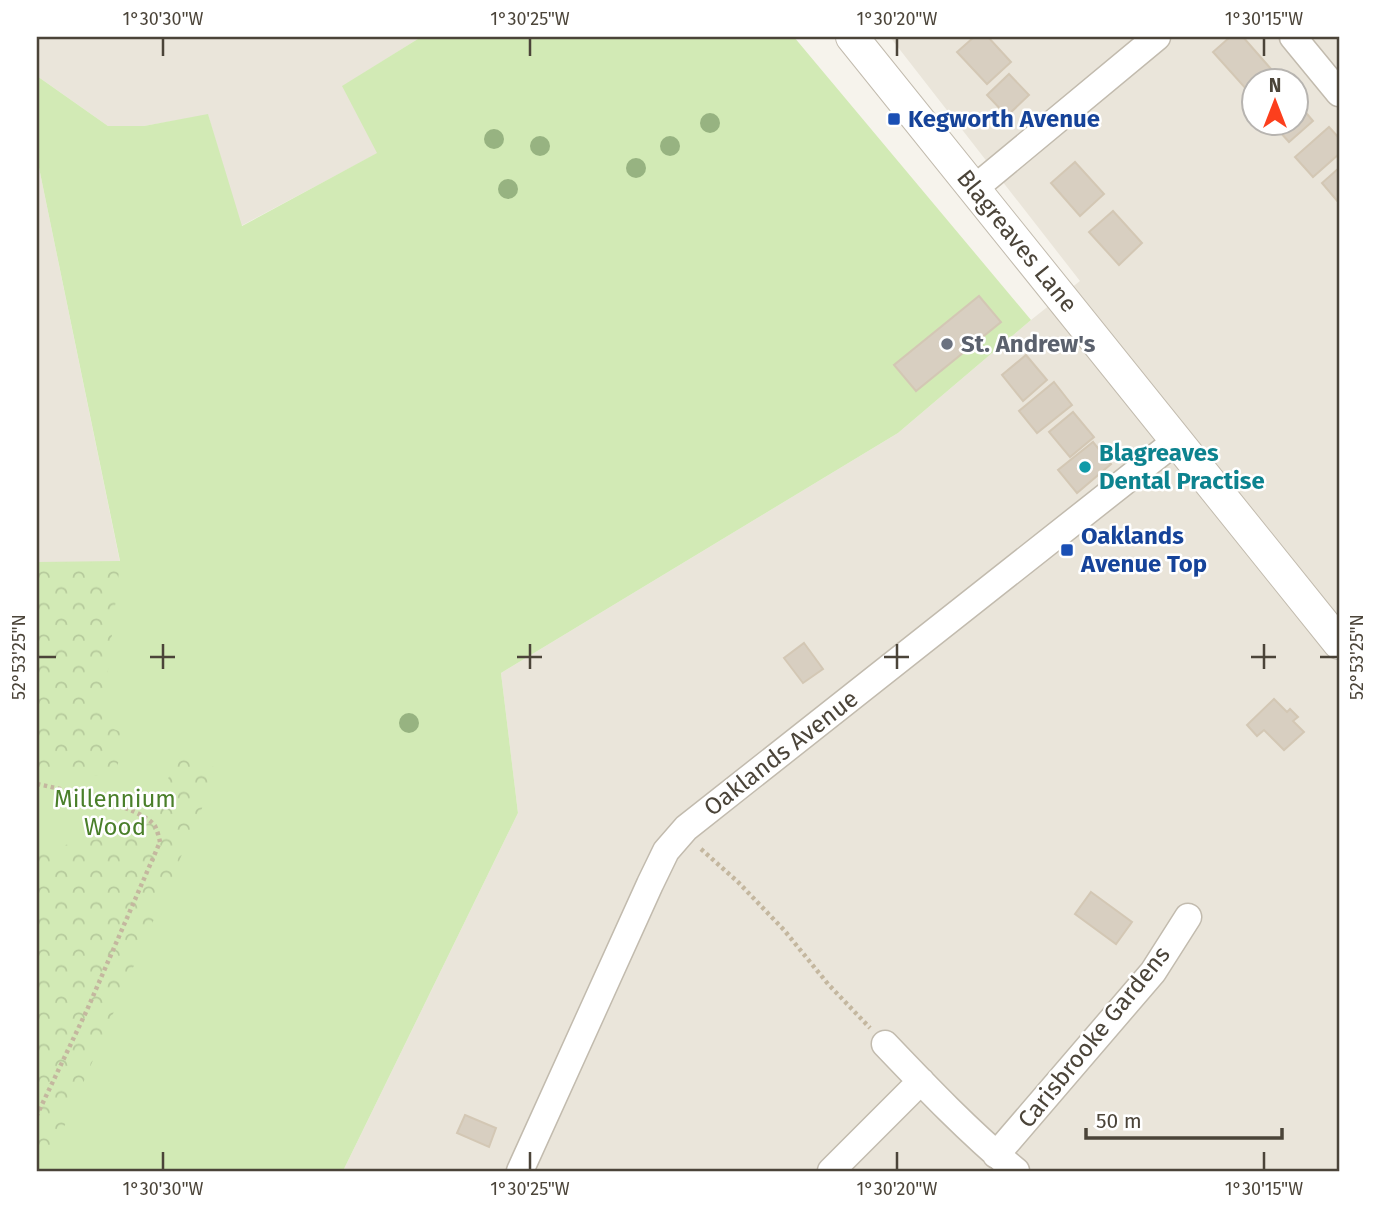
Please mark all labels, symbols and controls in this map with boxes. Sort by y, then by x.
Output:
text: 1°30'30"W [123,8,204,30]
text: 1°30'25"W [490,8,570,30]
text: 1°30'20"W [857,8,938,30]
text: 1°30'15"W [1225,8,1303,30]
north arrow [1240,66,1310,136]
text: N [1269,74,1281,97]
place label: Kegworth Avenue [908,105,1100,133]
marker: Kegworth Avenue [886,111,902,127]
street label: Blagreaves Lane [951,164,1083,318]
place label: St. Andrew's [961,330,1096,358]
marker: St. Andrew's [939,336,955,352]
place label: Blagreaves Dental Practise [1099,439,1265,495]
marker: Blagreaves Dental Practise [1077,459,1093,475]
place label: Oaklands Avenue Top [1080,522,1207,578]
marker: Oaklands Avenue Top [1059,542,1075,558]
text: 52°53'25"N [8,614,30,700]
text: 52°53'25"N [1346,614,1368,700]
street label: Oaklands Avenue [699,684,863,822]
park label: Millennium Wood [54,785,176,841]
street label: Carisbrooke Gardens [1012,941,1176,1133]
scale bar [1086,1096,1282,1140]
text: 50 m [1096,1108,1142,1134]
text: 1°30'30"W [123,1178,204,1200]
text: 1°30'25"W [490,1178,570,1200]
text: 1°30'20"W [857,1178,938,1200]
text: 1°30'15"W [1225,1178,1303,1200]

